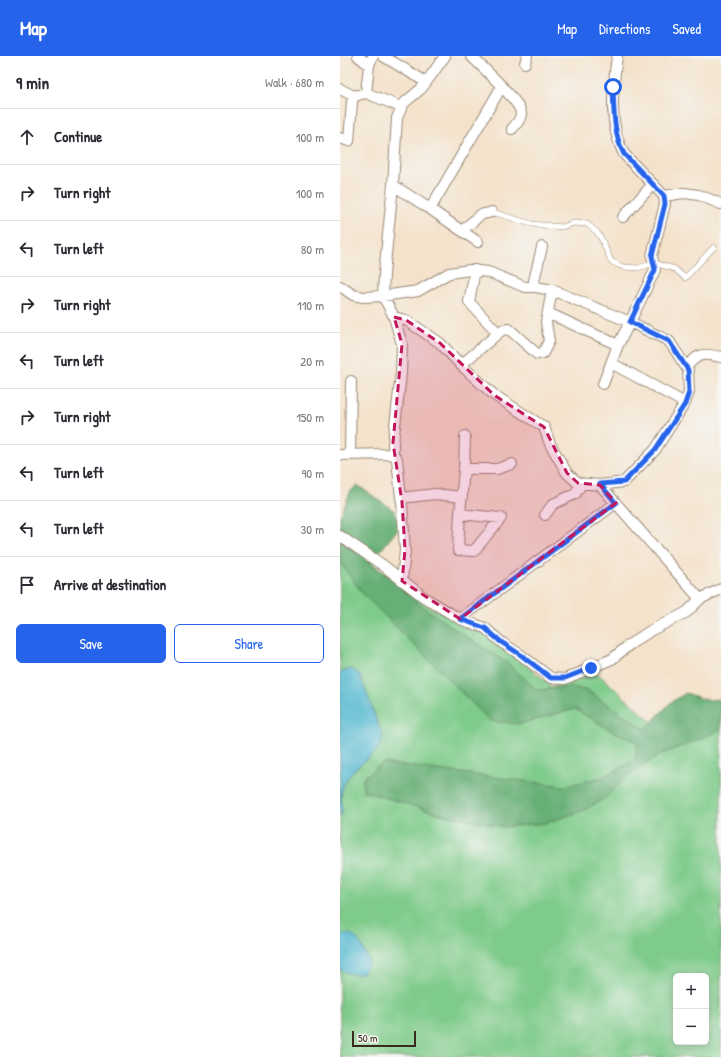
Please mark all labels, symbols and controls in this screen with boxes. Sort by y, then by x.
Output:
text: Map [20,15,47,41]
text: Map [557,19,577,38]
text: Directions [599,19,650,38]
text: Saved [672,19,701,38]
text: 9 min [16,71,49,94]
text: Walk · 680 m [265,73,324,91]
route start [604,78,622,96]
icon: ahead [16,126,38,148]
text: Continue [54,126,102,147]
text: 100 m [296,128,324,146]
icon: right [16,182,38,204]
text: Turn right [54,182,110,203]
text: 100 m [296,184,324,202]
icon: left [16,238,38,260]
text: Turn left [54,238,104,259]
text: 80 m [301,240,324,258]
icon: right [16,294,38,316]
text: Turn right [54,294,110,315]
text: 110 m [297,296,324,314]
icon: left [16,350,38,372]
text: Turn left [54,350,104,371]
text: 20 m [300,352,324,370]
icon: right [16,406,38,428]
text: Turn right [54,406,110,427]
text: 150 m [296,408,324,426]
icon: left [16,462,38,484]
text: Turn left [54,462,104,483]
text: 90 m [302,464,324,482]
icon: left [16,518,38,540]
text: Turn left [54,518,104,539]
text: 30 m [301,520,324,538]
icon: arrive [16,574,38,596]
text: Arrive at destination [54,574,166,595]
button: Save [16,624,166,663]
button: Share [174,624,324,663]
route end [582,659,600,677]
map controls [673,973,709,1045]
button: + [673,973,709,1009]
button: − [673,1009,709,1045]
scale bar [352,1029,416,1048]
text: 50 m [358,1031,378,1045]

